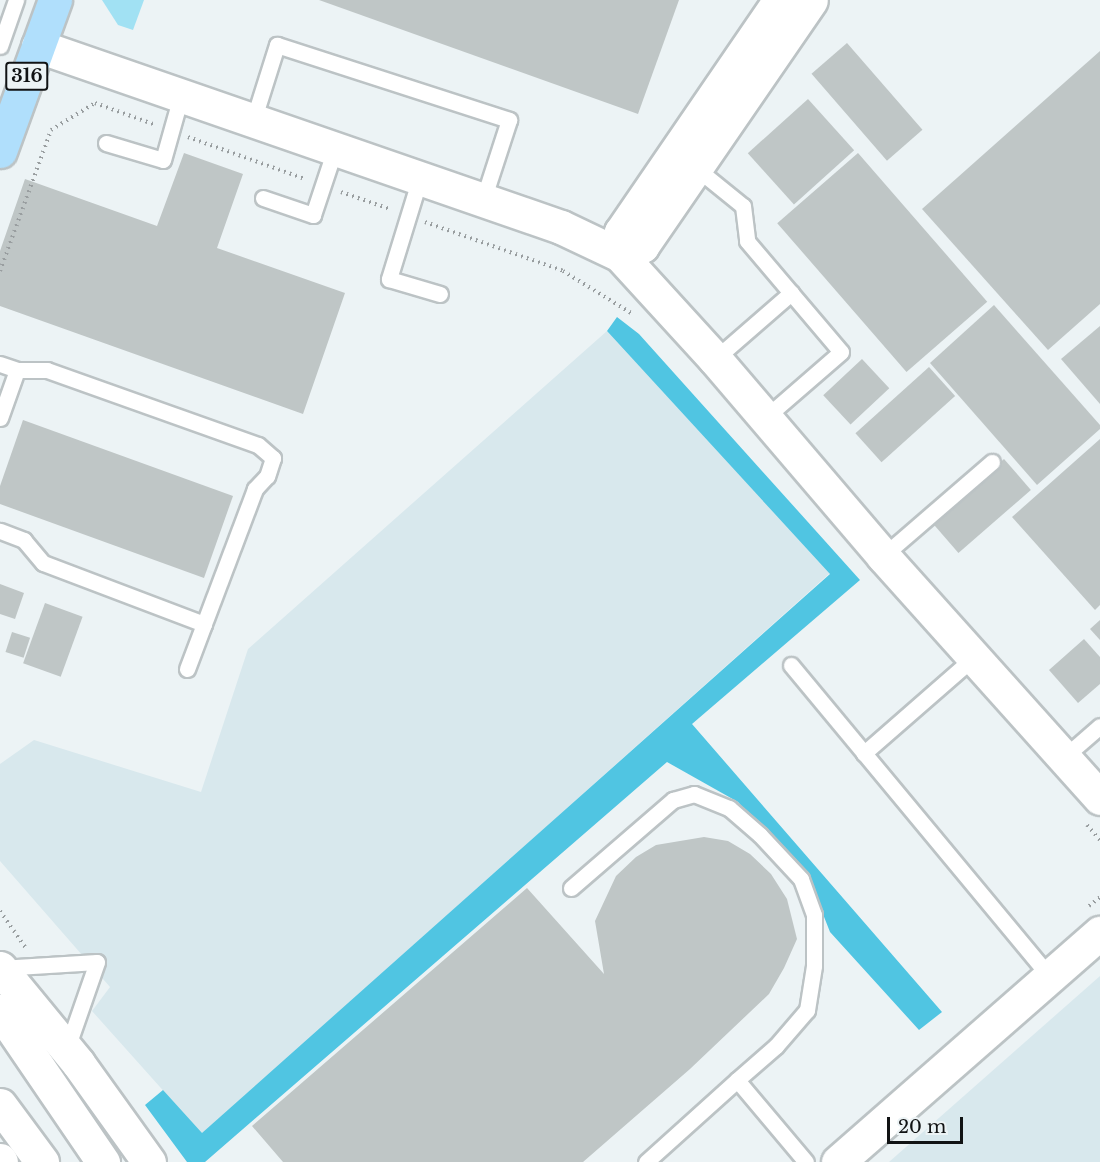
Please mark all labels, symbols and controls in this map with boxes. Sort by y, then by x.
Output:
road number: 316 [4,61,50,91]
scale bar [890,1105,966,1143]
text: 20 m [898,1116,946,1138]

